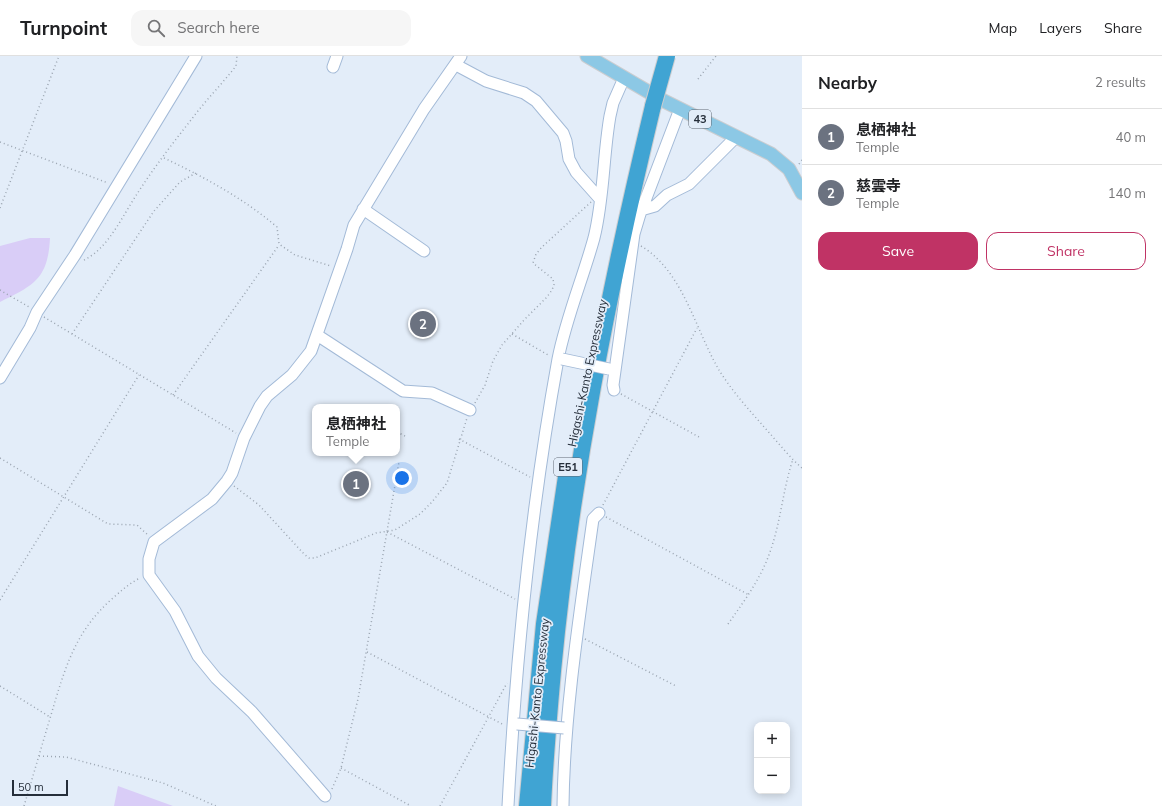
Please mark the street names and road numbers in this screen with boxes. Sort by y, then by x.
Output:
road number: 43 [689,110,711,128]
street label: Higashi-Kanto Expressway [564,297,610,448]
road number: E51 [554,458,582,476]
street label: Higashi-Kanto Expressway [522,617,552,769]

